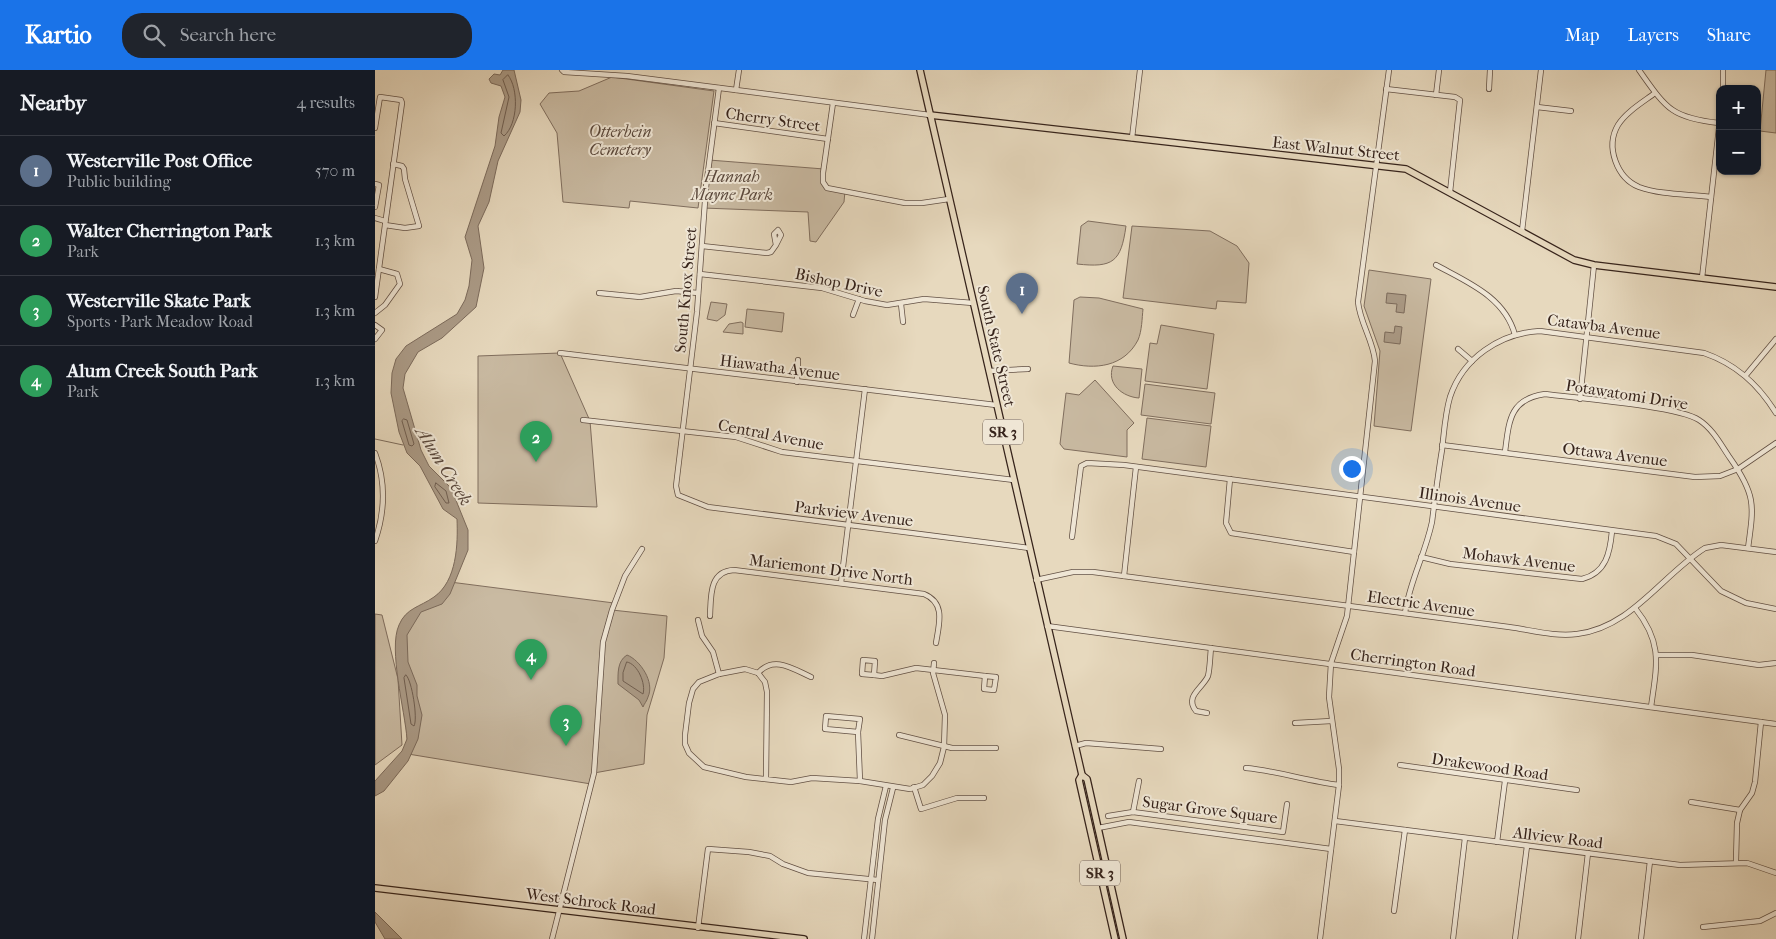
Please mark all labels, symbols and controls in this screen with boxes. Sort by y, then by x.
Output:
search box [122,13,472,58]
text: Kartio [25,21,92,49]
icon: search [140,21,168,49]
text: Search here [180,24,276,46]
text: Map [1565,25,1599,46]
text: Layers [1627,25,1679,46]
text: Share [1707,25,1751,46]
map controls [1716,85,1761,175]
button: + [1716,85,1761,130]
text: Nearby [20,91,86,115]
text: 4 results [297,93,355,112]
street label: Cherry Street [724,103,822,136]
park label: Otterbein Cemetery [589,122,651,159]
button: − [1716,130,1761,175]
street label: East Walnut Street [1271,132,1401,165]
text: Westerville Post Office [67,150,252,172]
text: 1 [33,161,39,180]
text: 570 m [315,161,355,180]
park label: Hannah Mayne Park [690,167,773,204]
text: Public building [67,172,171,191]
text: Walter Cherrington Park [67,220,272,242]
street label: South Knox Street [671,226,700,354]
text: 2 [32,231,40,250]
text: 1.3 km [315,231,355,250]
text: Park [67,242,99,261]
street label: Bishop Drive [793,264,885,301]
pin: 1 [1006,273,1038,314]
street label: South State Street [973,284,1020,409]
text: Westerville Skate Park [67,290,250,312]
text: 3 [33,301,39,320]
text: 1.3 km [315,301,355,320]
street label: Catawba Avenue [1546,310,1662,343]
text: Sports · Park Meadow Road [67,312,253,331]
street label: Hiawatha Avenue [719,351,841,384]
text: Alum Creek South Park [67,360,258,382]
text: 4 [31,371,41,390]
text: 1.3 km [315,371,355,390]
street label: Potawatomi Drive [1564,375,1690,414]
text: Park [67,382,99,401]
street label: Central Avenue [716,415,825,454]
road number: SR 3 [983,420,1023,444]
water label: Alum Creek [410,421,476,510]
pin: 2 [520,421,552,462]
street label: Ottawa Avenue [1561,439,1668,470]
your location [1339,456,1365,482]
street label: Illinois Avenue [1418,483,1522,516]
street label: Parkview Avenue [794,497,914,530]
street label: Mohawk Avenue [1461,543,1577,576]
street label: Mariemont Drive North [748,550,914,589]
street label: Electric Avenue [1366,587,1476,620]
pin: 4 [515,639,547,680]
street label: Cherrington Road [1349,644,1477,681]
pin: 3 [550,705,582,746]
street label: Drakewood Road [1430,749,1550,784]
street label: Sugar Grove Square [1141,792,1279,827]
street label: Allview Road [1511,822,1604,852]
road number: SR 3 [1080,860,1120,886]
street label: West Schrock Road [524,884,657,919]

